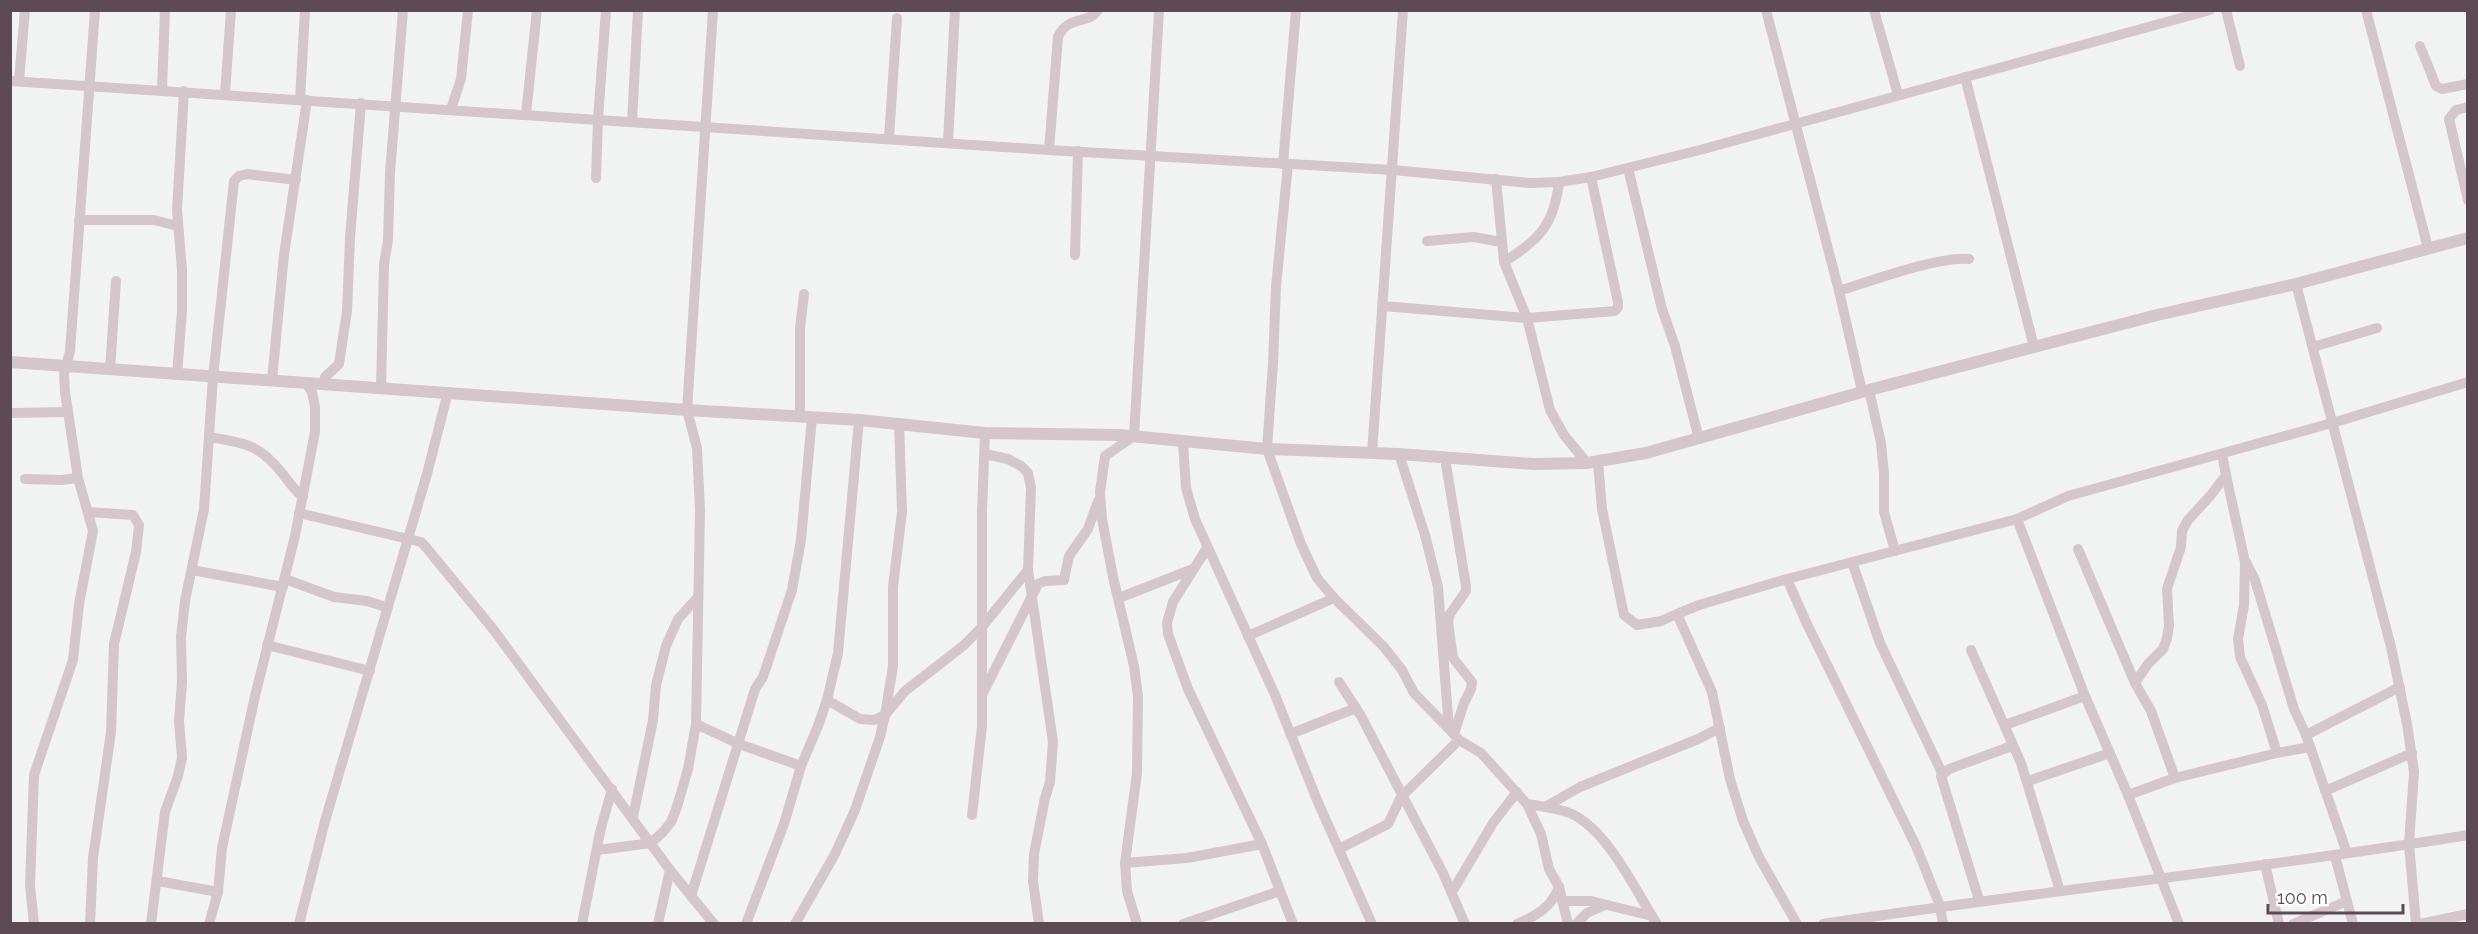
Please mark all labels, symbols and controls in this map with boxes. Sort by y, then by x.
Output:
scale bar [2268,877,2403,915]
text: 100 m [2277,887,2328,908]

